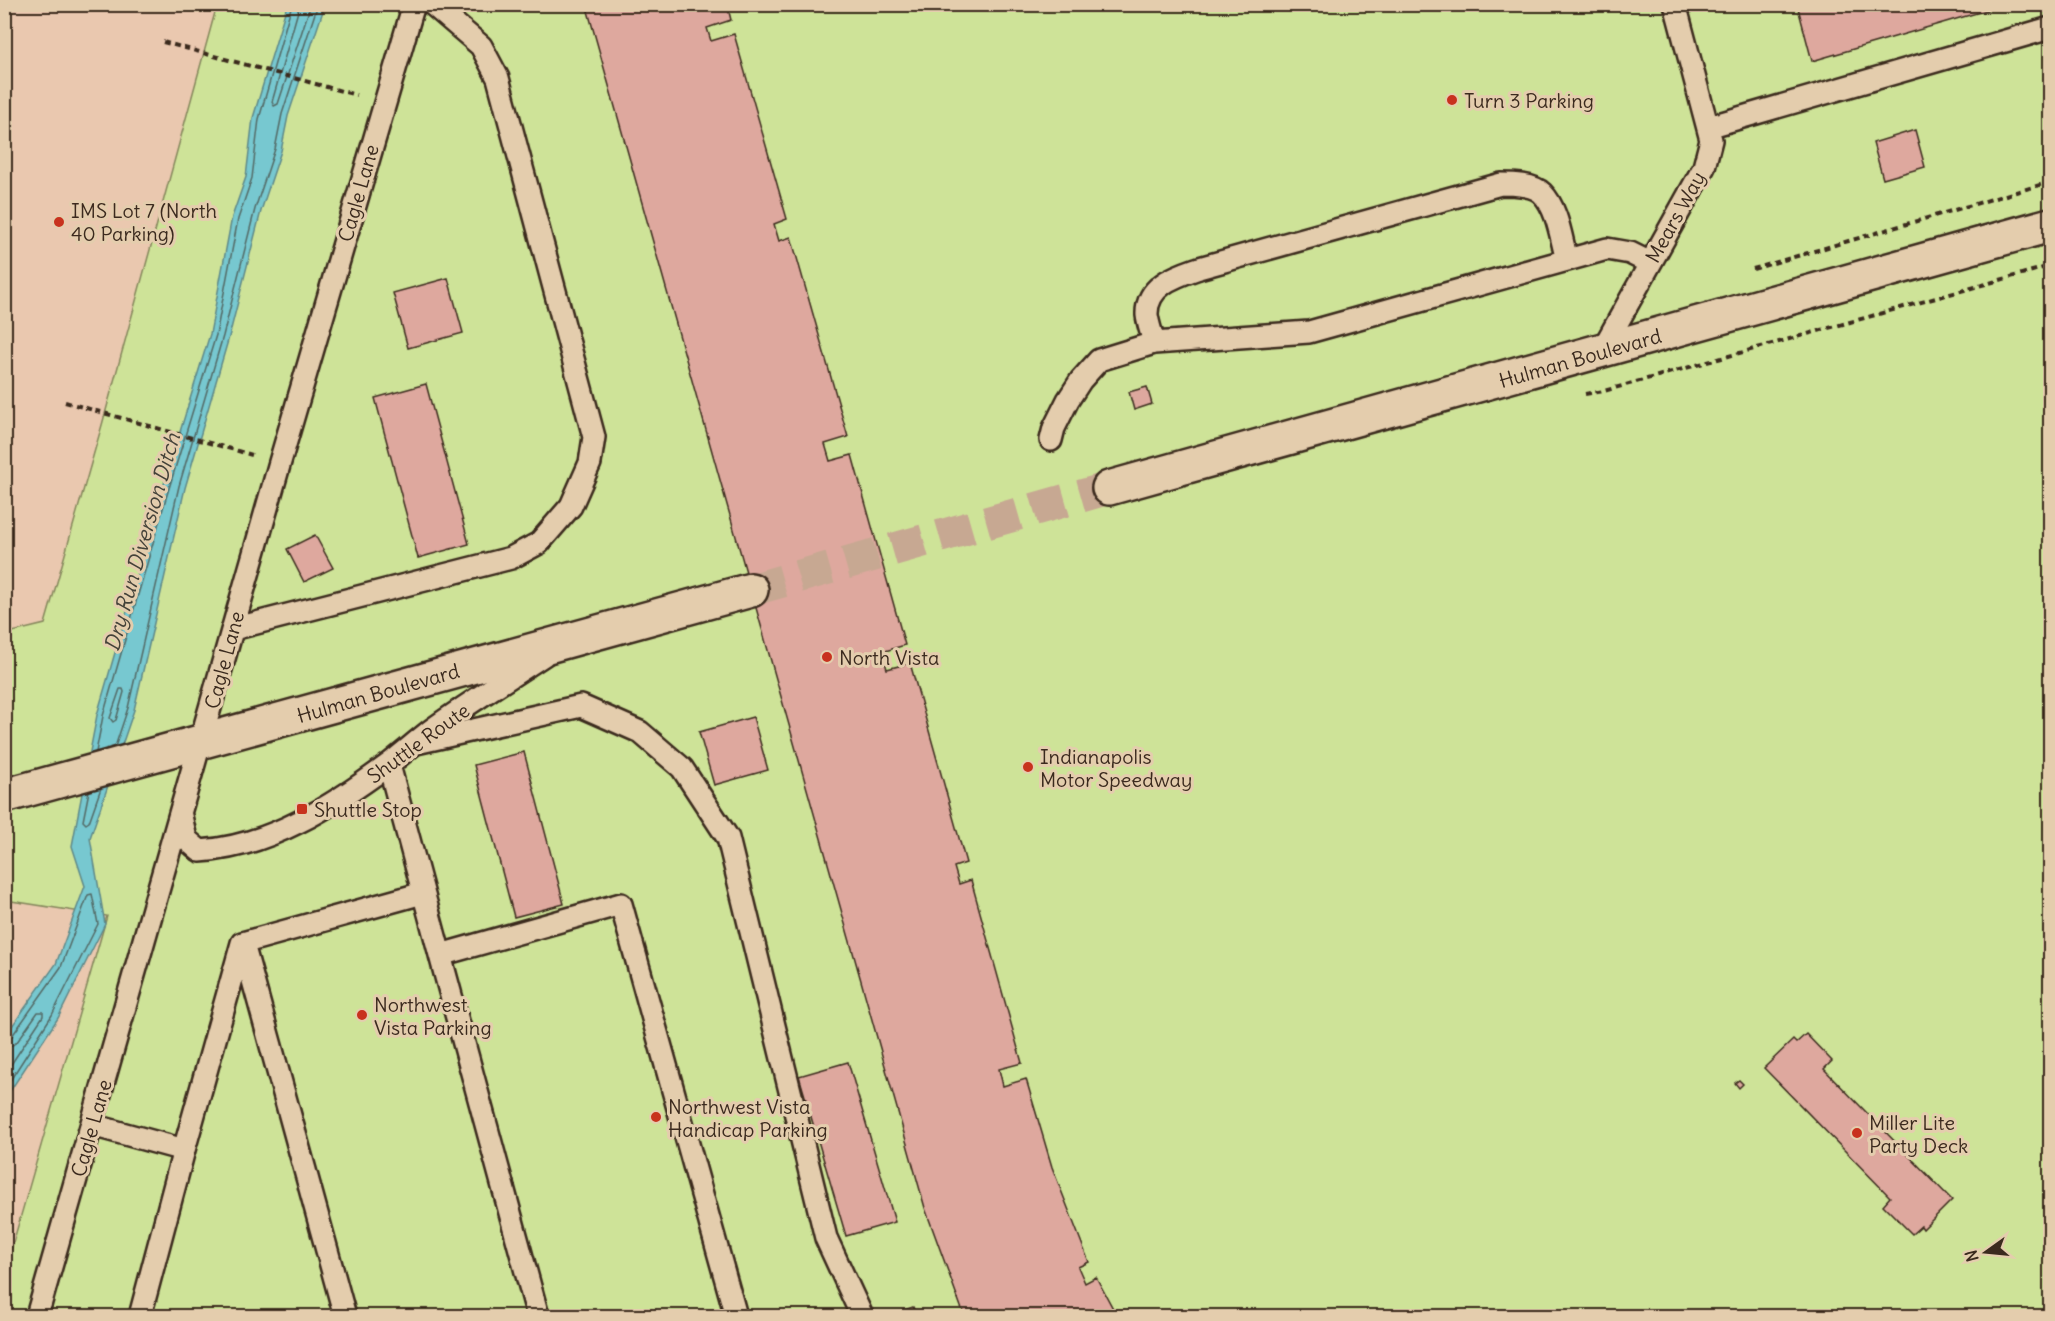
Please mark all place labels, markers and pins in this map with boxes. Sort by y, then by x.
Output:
place label: Turn 3 Parking [1464,88,1594,113]
marker: Turn 3 Parking [1445,93,1459,107]
place label: IMS Lot 7 (North 40 Parking) [71,198,217,246]
marker: IMS Lot 7 (North 40 Parking) [52,215,66,229]
place label: North Vista [839,645,939,670]
marker: North Vista [820,650,834,664]
place label: Indianapolis Motor Speedway [1040,744,1192,792]
marker: Indianapolis Motor Speedway [1021,760,1035,774]
place label: Shuttle Stop [314,797,422,822]
marker: Shuttle Stop [295,802,309,816]
place label: Northwest Vista Parking [374,992,492,1040]
marker: Northwest Vista Parking [355,1008,369,1022]
place label: Northwest Vista Handicap Parking [668,1094,828,1142]
marker: Northwest Vista Handicap Parking [649,1110,663,1124]
place label: Miller Lite Party Deck [1869,1110,1968,1158]
marker: Miller Lite Party Deck [1850,1126,1864,1140]

